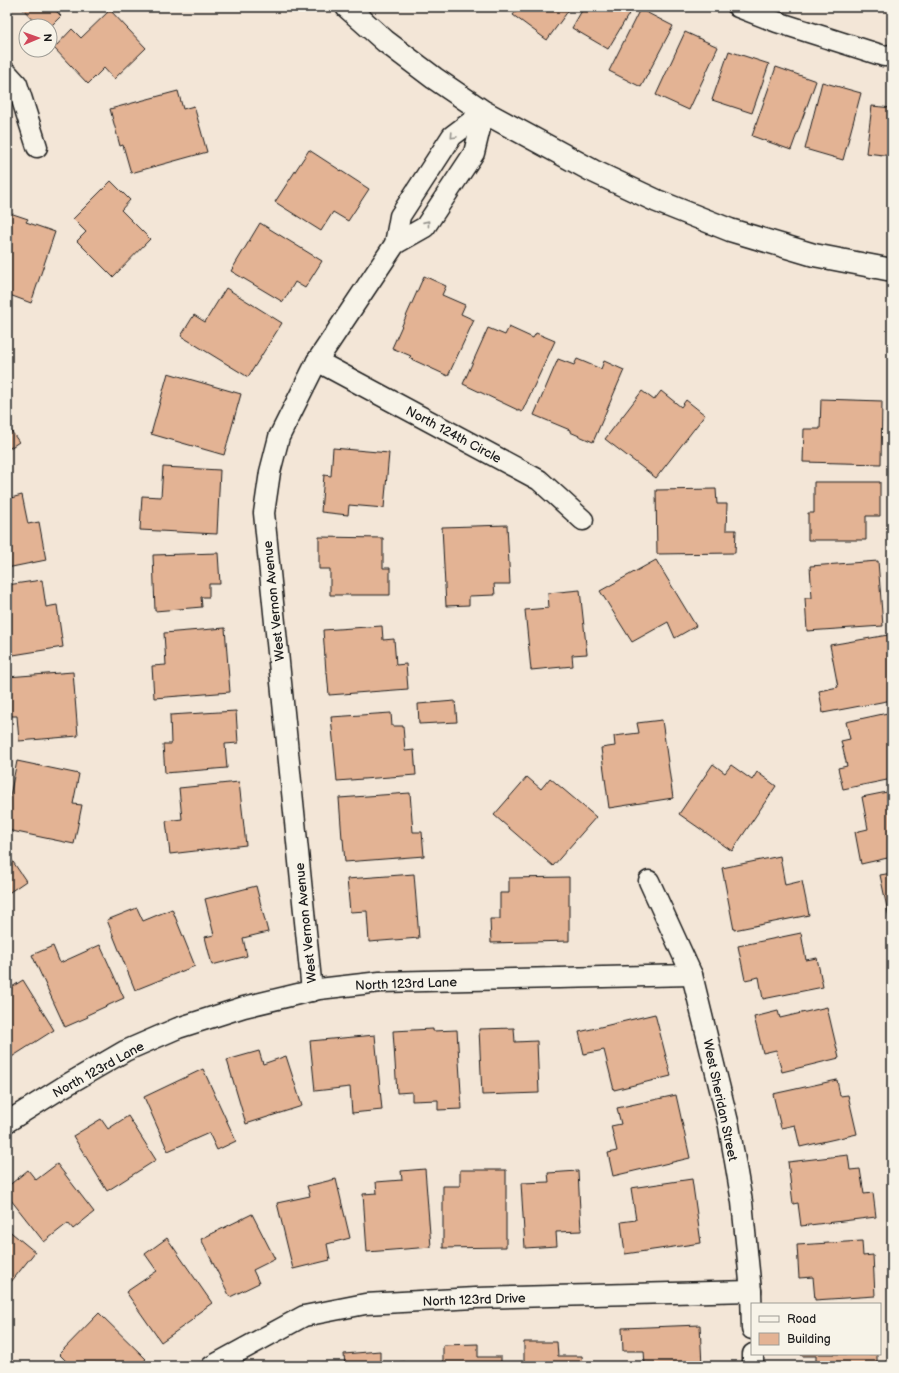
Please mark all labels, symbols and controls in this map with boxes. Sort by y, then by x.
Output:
north arrow [18,18,58,58]
text: N [41,33,54,42]
one-way arrow [451,131,458,139]
one-way arrow [423,220,430,227]
street label: North 124th Circle [403,403,504,467]
street label: West Vernon Avenue [260,540,288,662]
street label: West Vernon Avenue [292,862,320,984]
street label: North 123rd Lane [355,974,458,994]
street label: North 123rd Lane [50,1038,147,1102]
street label: West Sheridan Street [699,1038,741,1163]
street label: North 123rd Drive [422,1290,526,1310]
legend [751,1303,881,1355]
text: Road [787,1312,816,1327]
text: Building [787,1332,831,1347]

